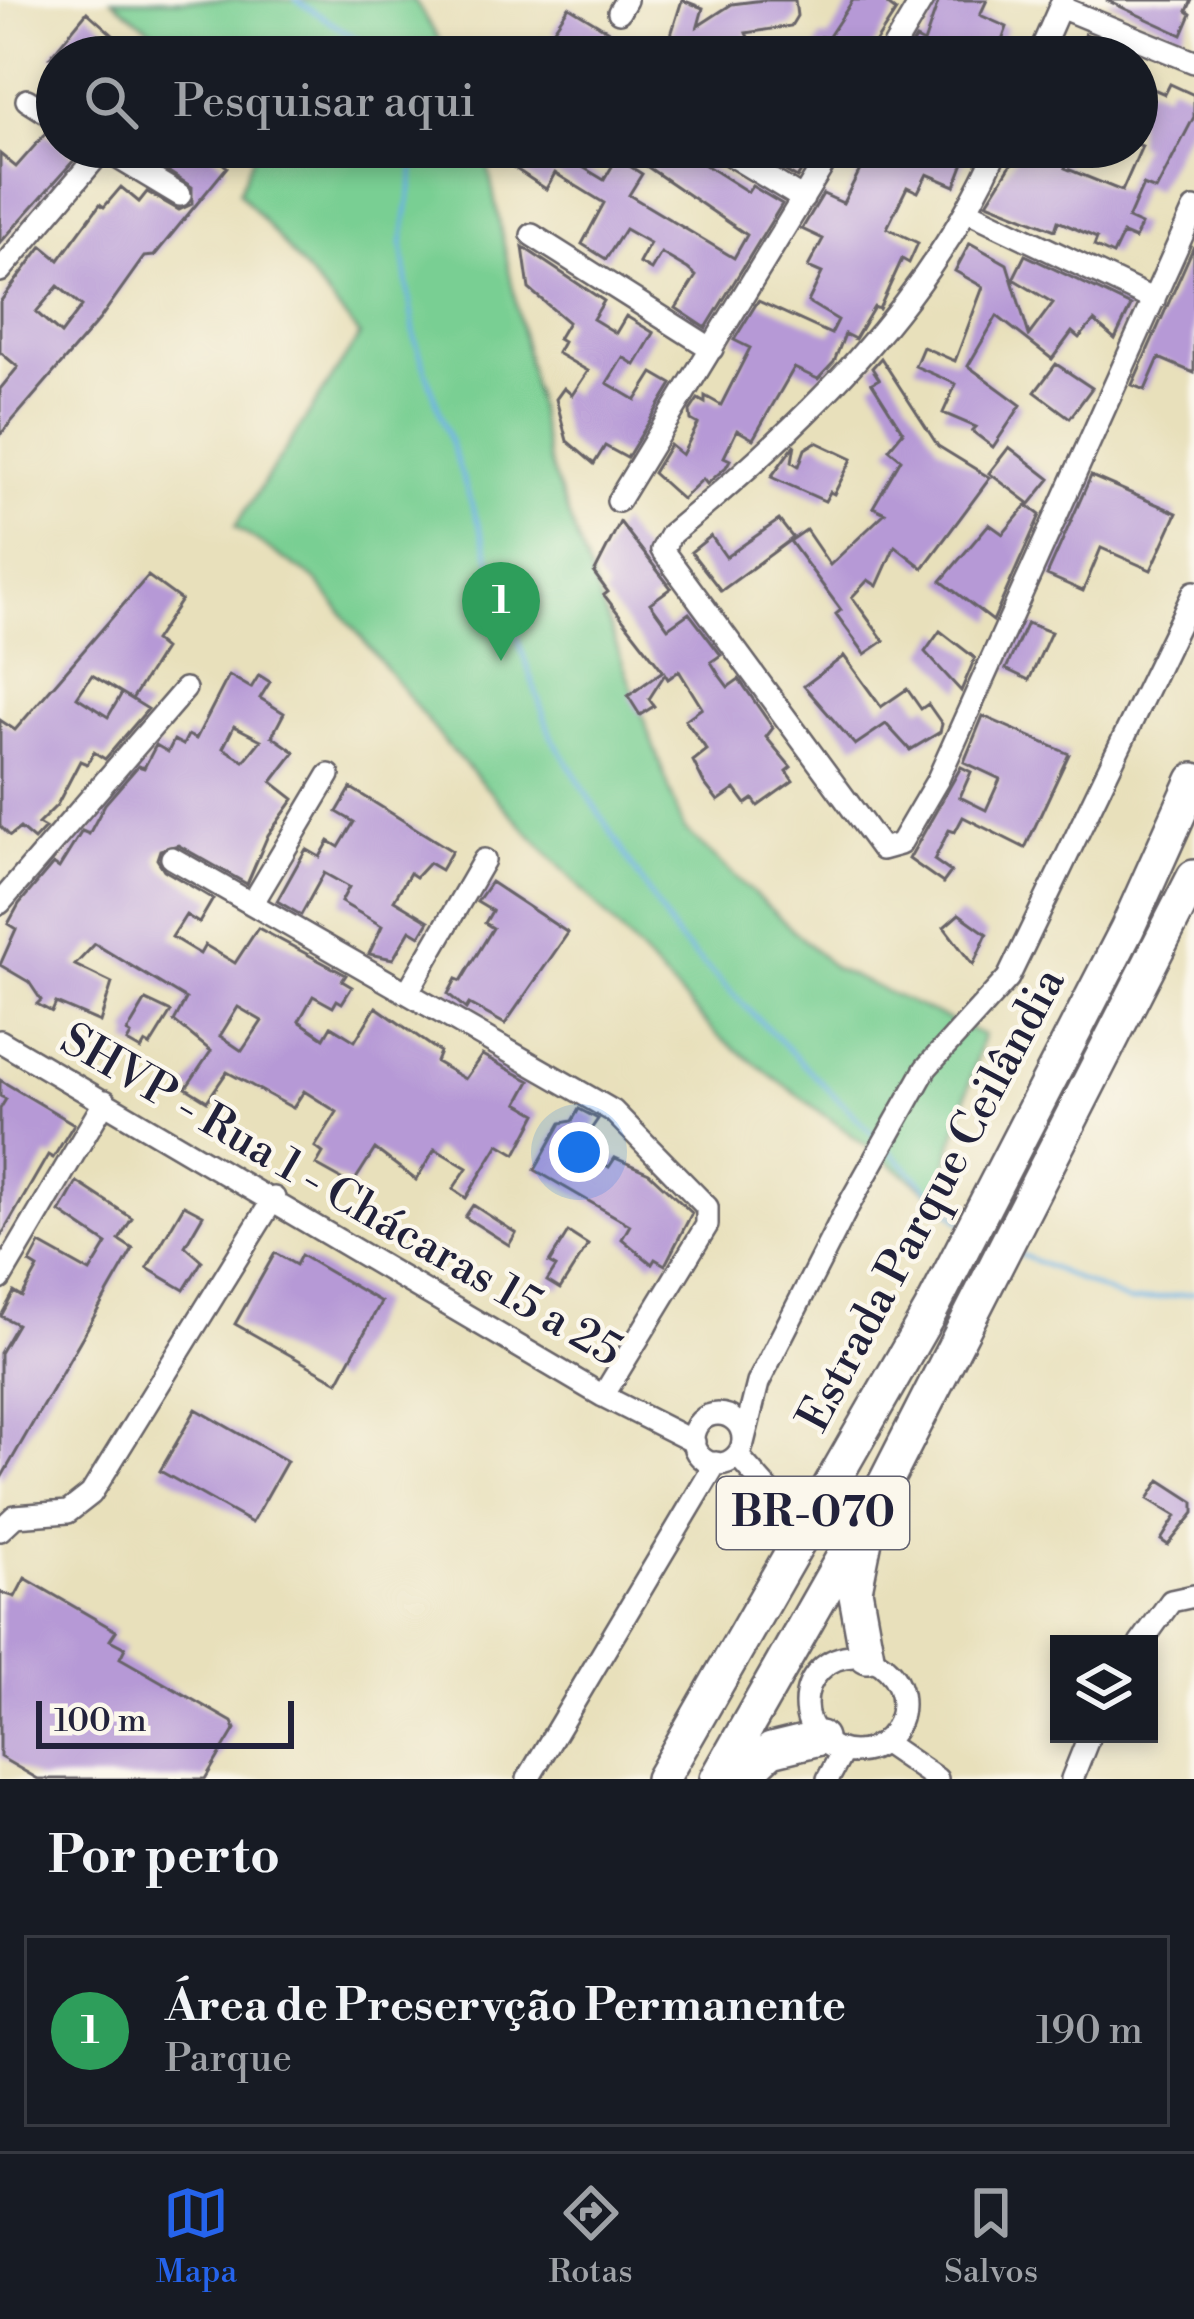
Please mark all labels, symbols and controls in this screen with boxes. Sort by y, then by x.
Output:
search box [36,36,1158,168]
icon: search [78,69,144,135]
text: Pesquisar aqui [174,74,475,131]
pin: 1 [462,562,540,661]
street label: Estrada Parque Ceilândia [785,958,1079,1442]
street label: SHVP - Rua 1 - Chácaras 15 a 25 [50,1012,632,1380]
your location [549,1122,609,1182]
road number: BR-070 [717,1477,909,1549]
map controls [1050,1635,1158,1743]
button: layers [1050,1635,1158,1743]
scale bar [36,1695,294,1748]
text: 100 m [54,1701,147,1742]
text: Por perto [48,1825,280,1889]
text: Área de Preservção Permanente [165,1978,846,2035]
text: 1 [81,2007,99,2056]
text: 190 m [1036,2007,1143,2056]
text: Parque [165,2035,292,2084]
tab: Mapa [156,2180,237,2293]
tab: Rotas [549,2180,633,2293]
tab: Salvos [944,2180,1038,2293]

